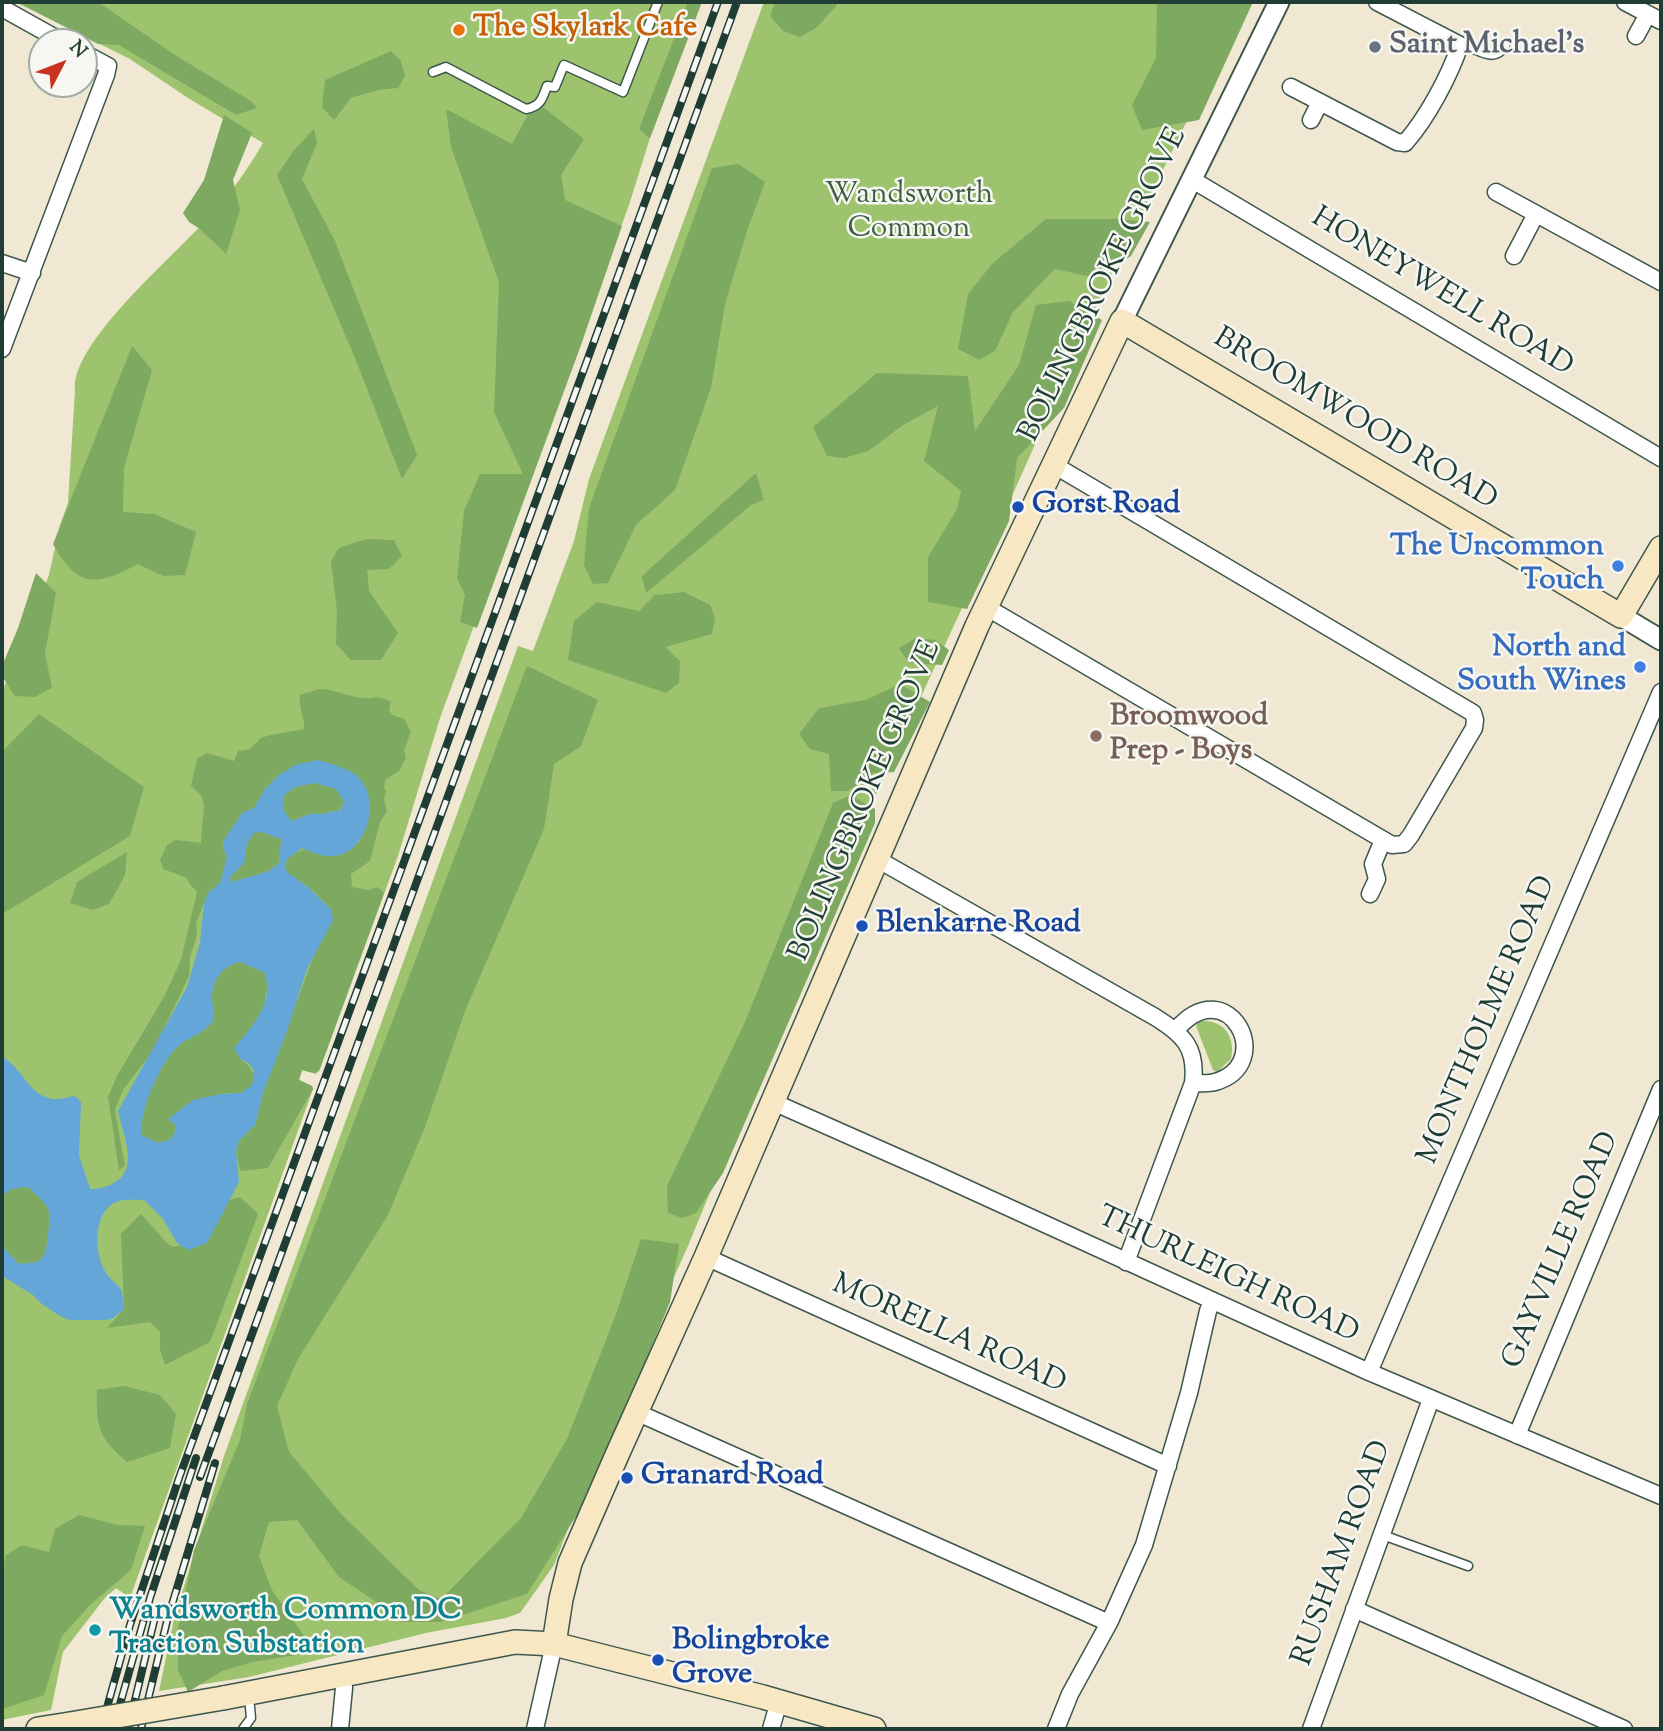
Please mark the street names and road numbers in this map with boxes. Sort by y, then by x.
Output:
street label: BOLINGBROKE GROVE [1013,123,1197,449]
street label: HONEYWELL ROAD [1304,202,1578,386]
street label: BROOMWOOD ROAD [1206,322,1502,520]
street label: BOLINGBROKE GROVE [783,636,951,968]
street label: MONTHOLME ROAD [1412,871,1566,1171]
street label: GAYVILLE ROAD [1497,1127,1629,1375]
street label: THURLEIGH ROAD [1091,1201,1363,1353]
street label: MORELLA ROAD [825,1268,1071,1404]
street label: RUSHAM ROAD [1287,1436,1401,1672]

